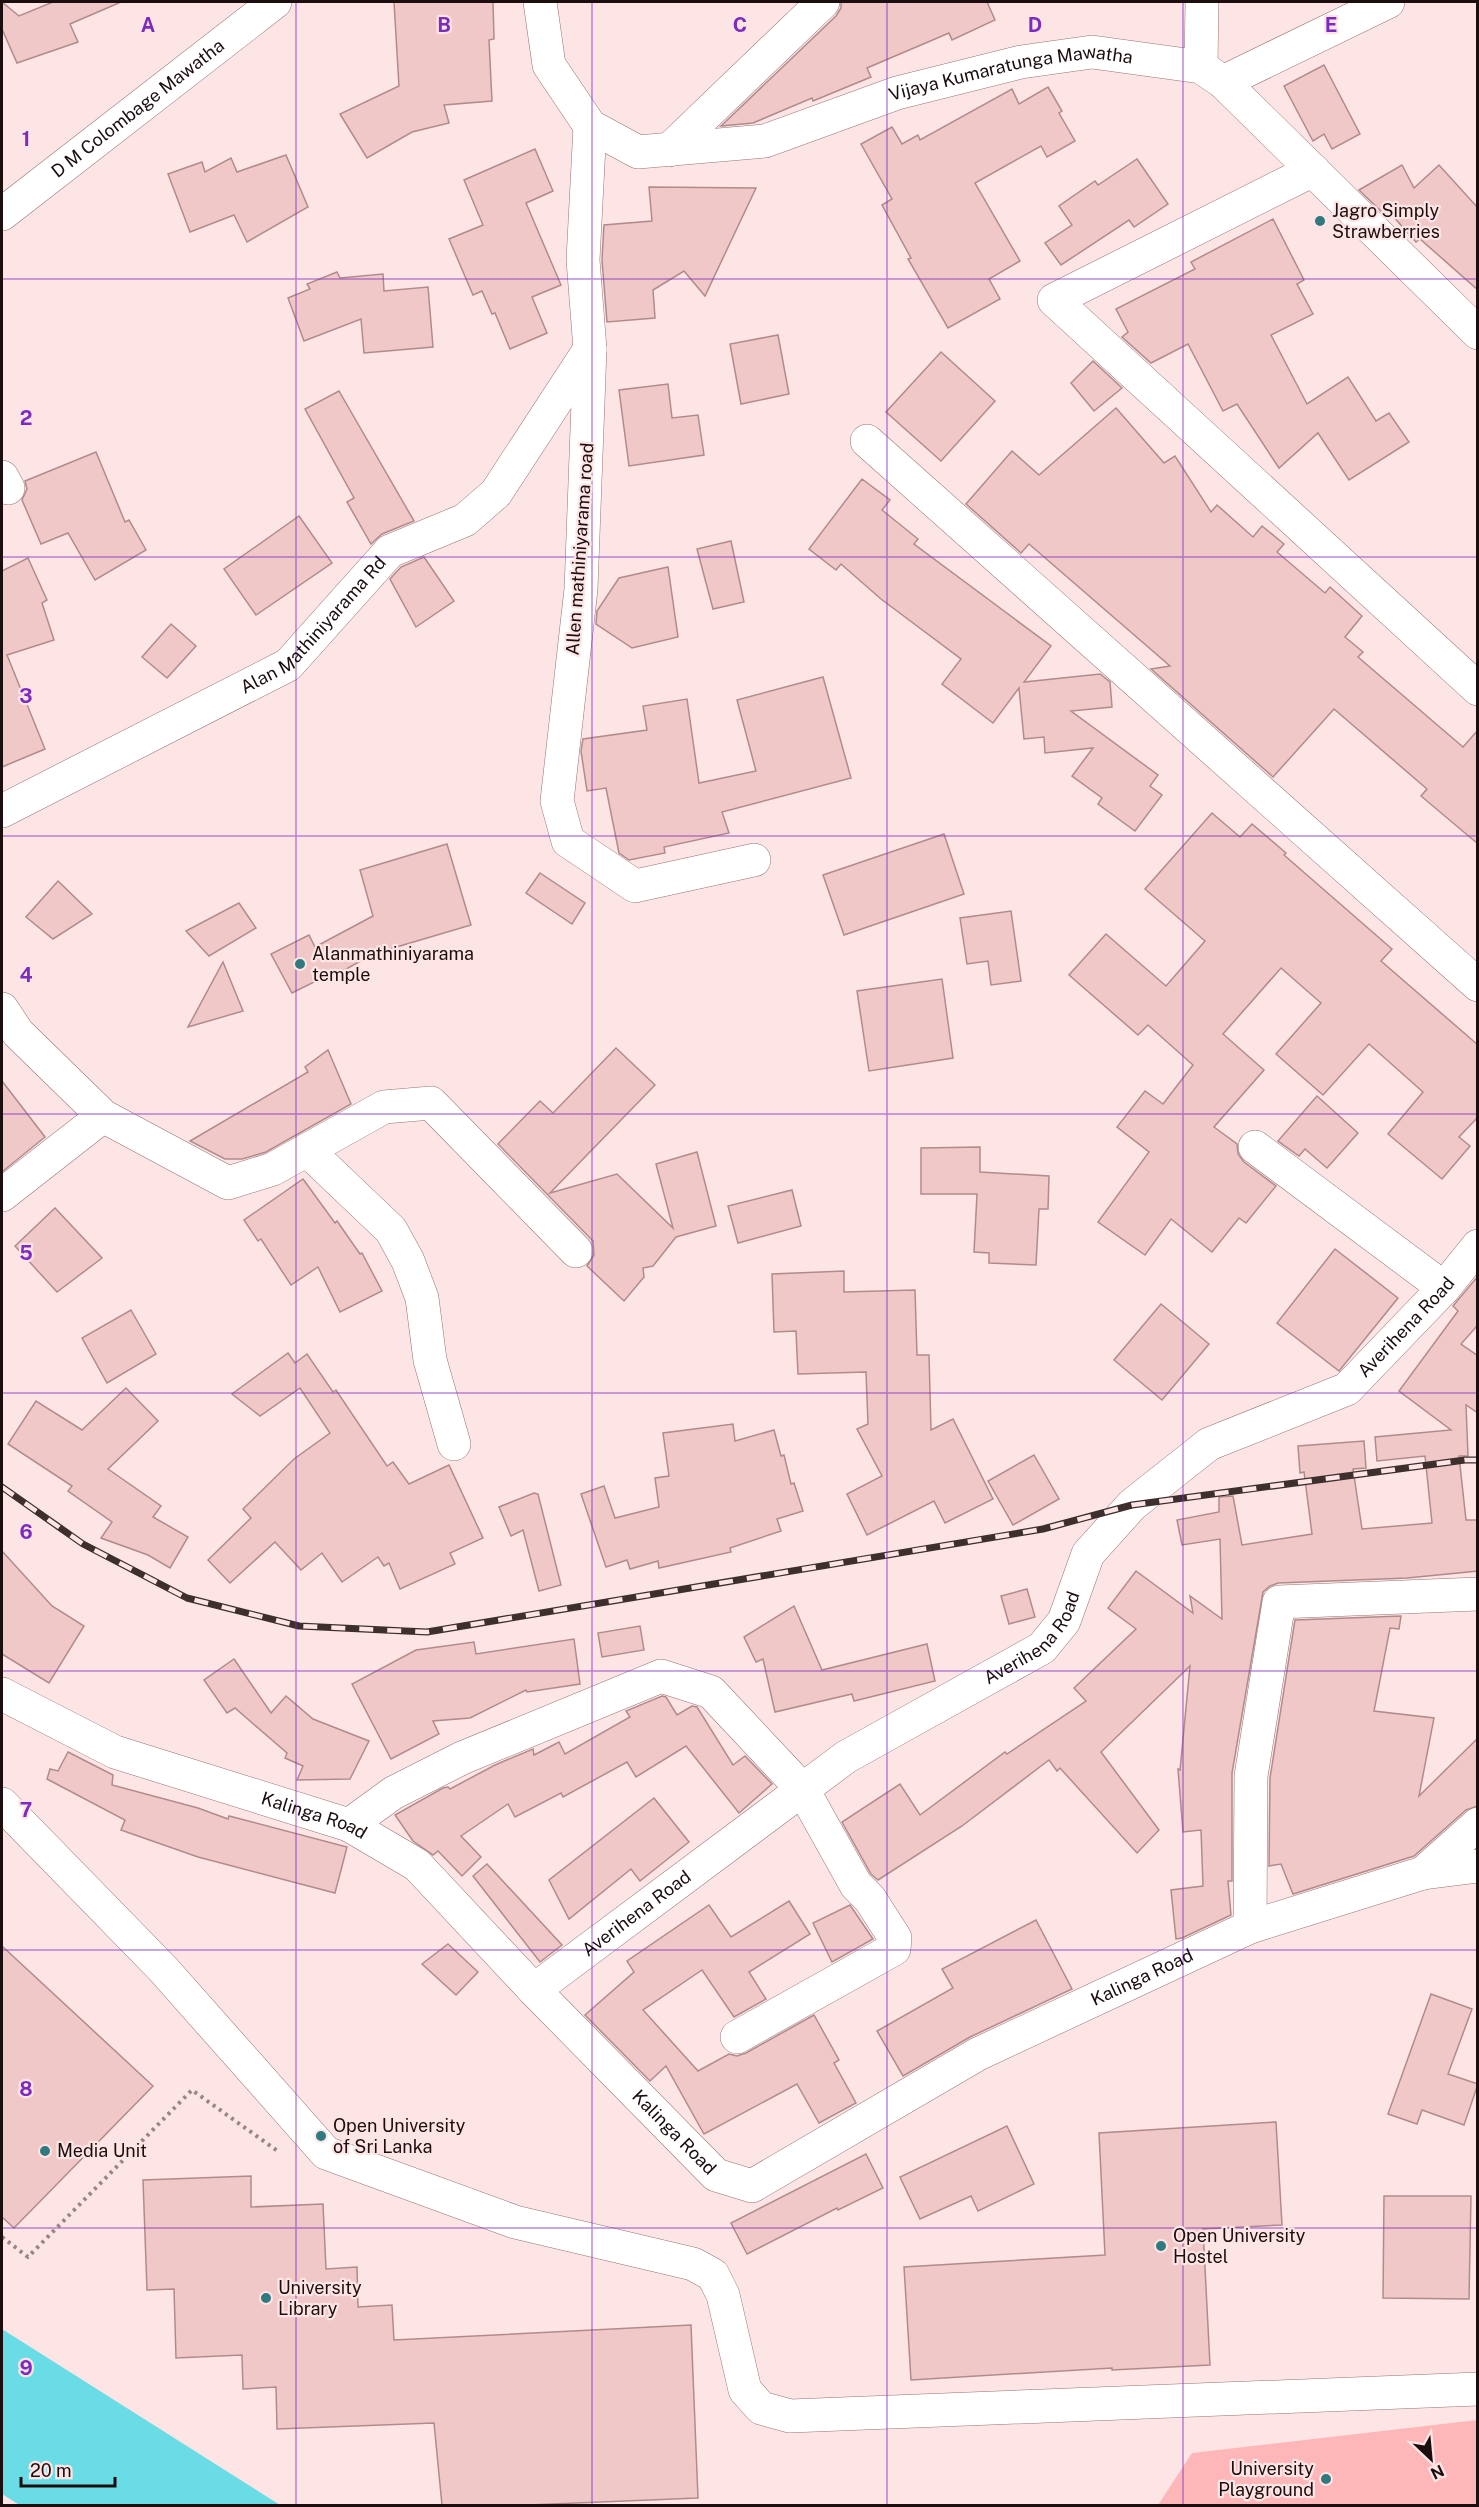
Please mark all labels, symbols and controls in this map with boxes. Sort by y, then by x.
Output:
text: A [141,13,155,37]
text: B [437,13,451,37]
text: C [733,13,747,37]
text: D [1028,13,1042,37]
text: E [1325,13,1337,37]
street label: D M Colombage Mawatha [47,35,228,182]
street label: Vijaya Kumaratunga Mawatha [886,41,1134,105]
text: 1 [22,127,30,151]
place label: Jagro Simply Strawberries [1332,200,1440,242]
marker: Jagro Simply Strawberries [1313,214,1327,228]
text: 2 [20,406,32,430]
street label: Allen mathiniyarama road [562,442,597,656]
street label: Alan Mathiniyarama Rd [237,552,390,698]
text: 3 [19,684,33,708]
place label: Alanmathiniyarama temple [312,943,474,985]
marker: Alanmathiniyarama temple [293,957,307,971]
text: 4 [19,963,33,987]
text: 5 [19,1241,33,1265]
street label: Averihena Road [1353,1273,1459,1381]
text: 6 [19,1520,33,1544]
street label: Averihena Road [980,1588,1084,1688]
street label: Kalinga Road [259,1787,371,1843]
text: 7 [20,1798,32,1822]
street label: Averihena Road [578,1866,695,1960]
street label: Kalinga Road [1087,1944,1196,2010]
text: 8 [19,2077,33,2101]
street label: Kalinga Road [628,2085,721,2179]
place label: Open University of Sri Lanka [333,2115,466,2157]
marker: Open University of Sri Lanka [314,2129,328,2143]
place label: Media Unit [57,2140,147,2161]
marker: Media Unit [38,2144,52,2158]
place label: Open University Hostel [1173,2225,1306,2267]
marker: Open University Hostel [1154,2239,1168,2253]
place label: University Library [278,2277,362,2319]
marker: University Library [259,2291,273,2305]
text: 9 [19,2356,33,2380]
north arrow [1401,2429,1461,2489]
scale bar [21,2450,116,2488]
place label: University Playground [1218,2458,1314,2500]
text: 20 m [30,2460,72,2481]
text: N [1428,2461,1447,2483]
marker: University Playground [1319,2472,1333,2486]

